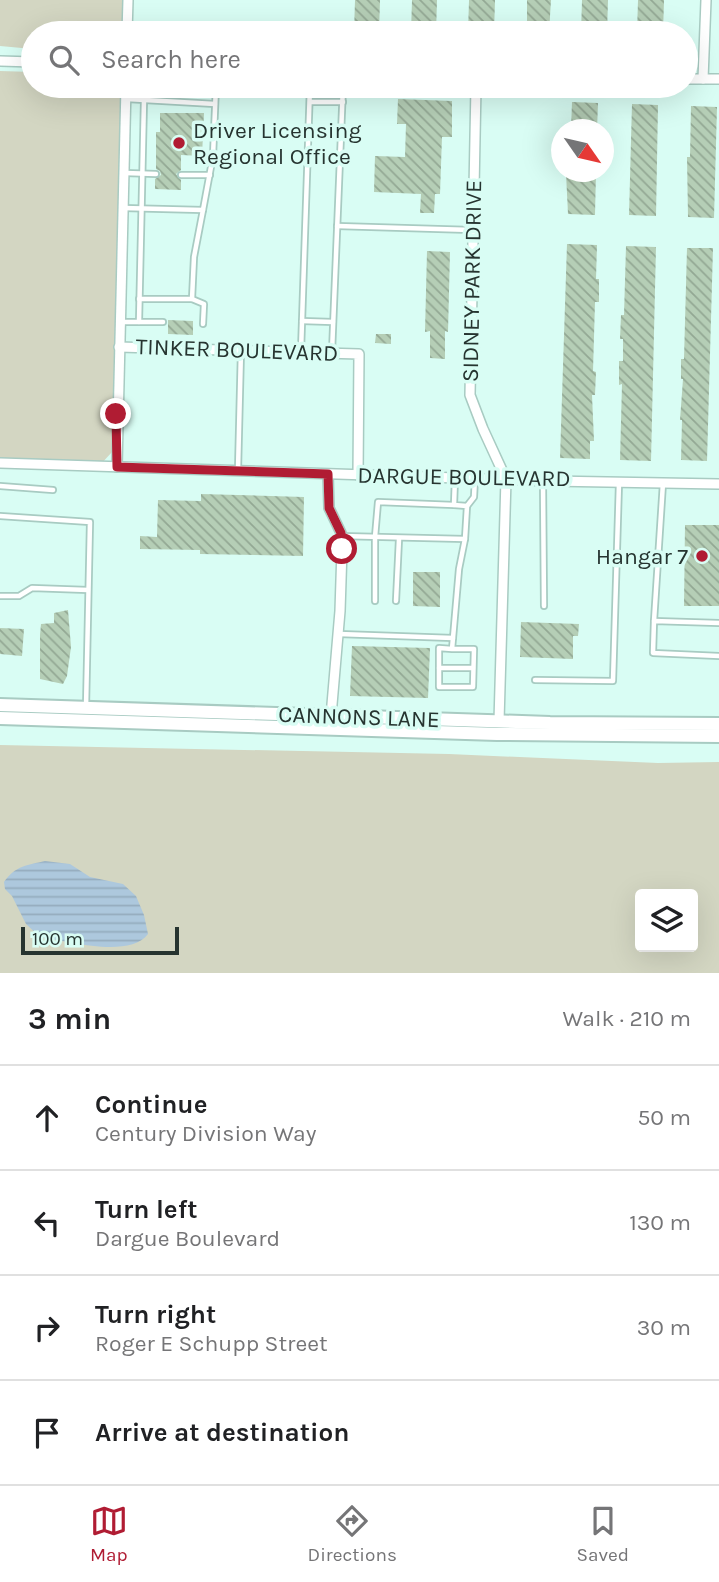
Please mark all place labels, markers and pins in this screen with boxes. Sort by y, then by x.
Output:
place label: Driver Licensing Regional Office [193,117,361,170]
marker: Driver Licensing Regional Office [171,135,187,151]
place label: Hangar 7 [596,543,688,570]
marker: Hangar 7 [694,548,710,564]

